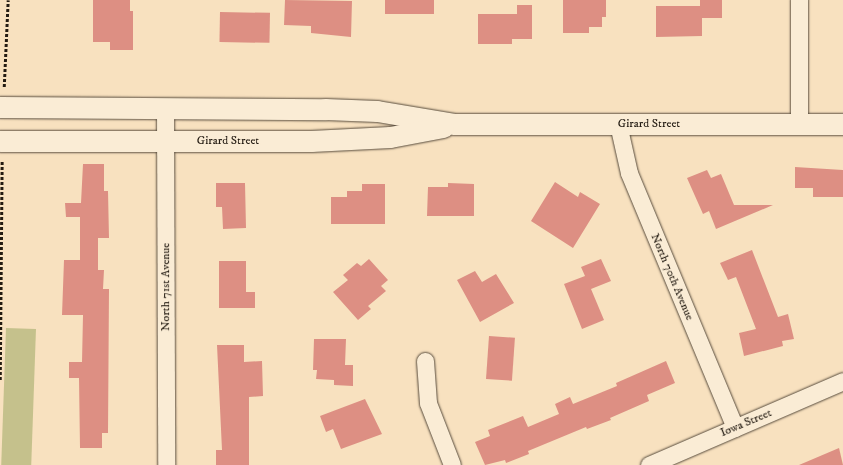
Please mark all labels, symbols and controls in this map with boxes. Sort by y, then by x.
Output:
street label: Girard Street [618,117,680,131]
street label: Girard Street [197,134,259,148]
street label: North 70th Avenue [647,232,697,322]
street label: North 71st Avenue [159,243,173,331]
street label: Iowa Street [718,406,774,440]

